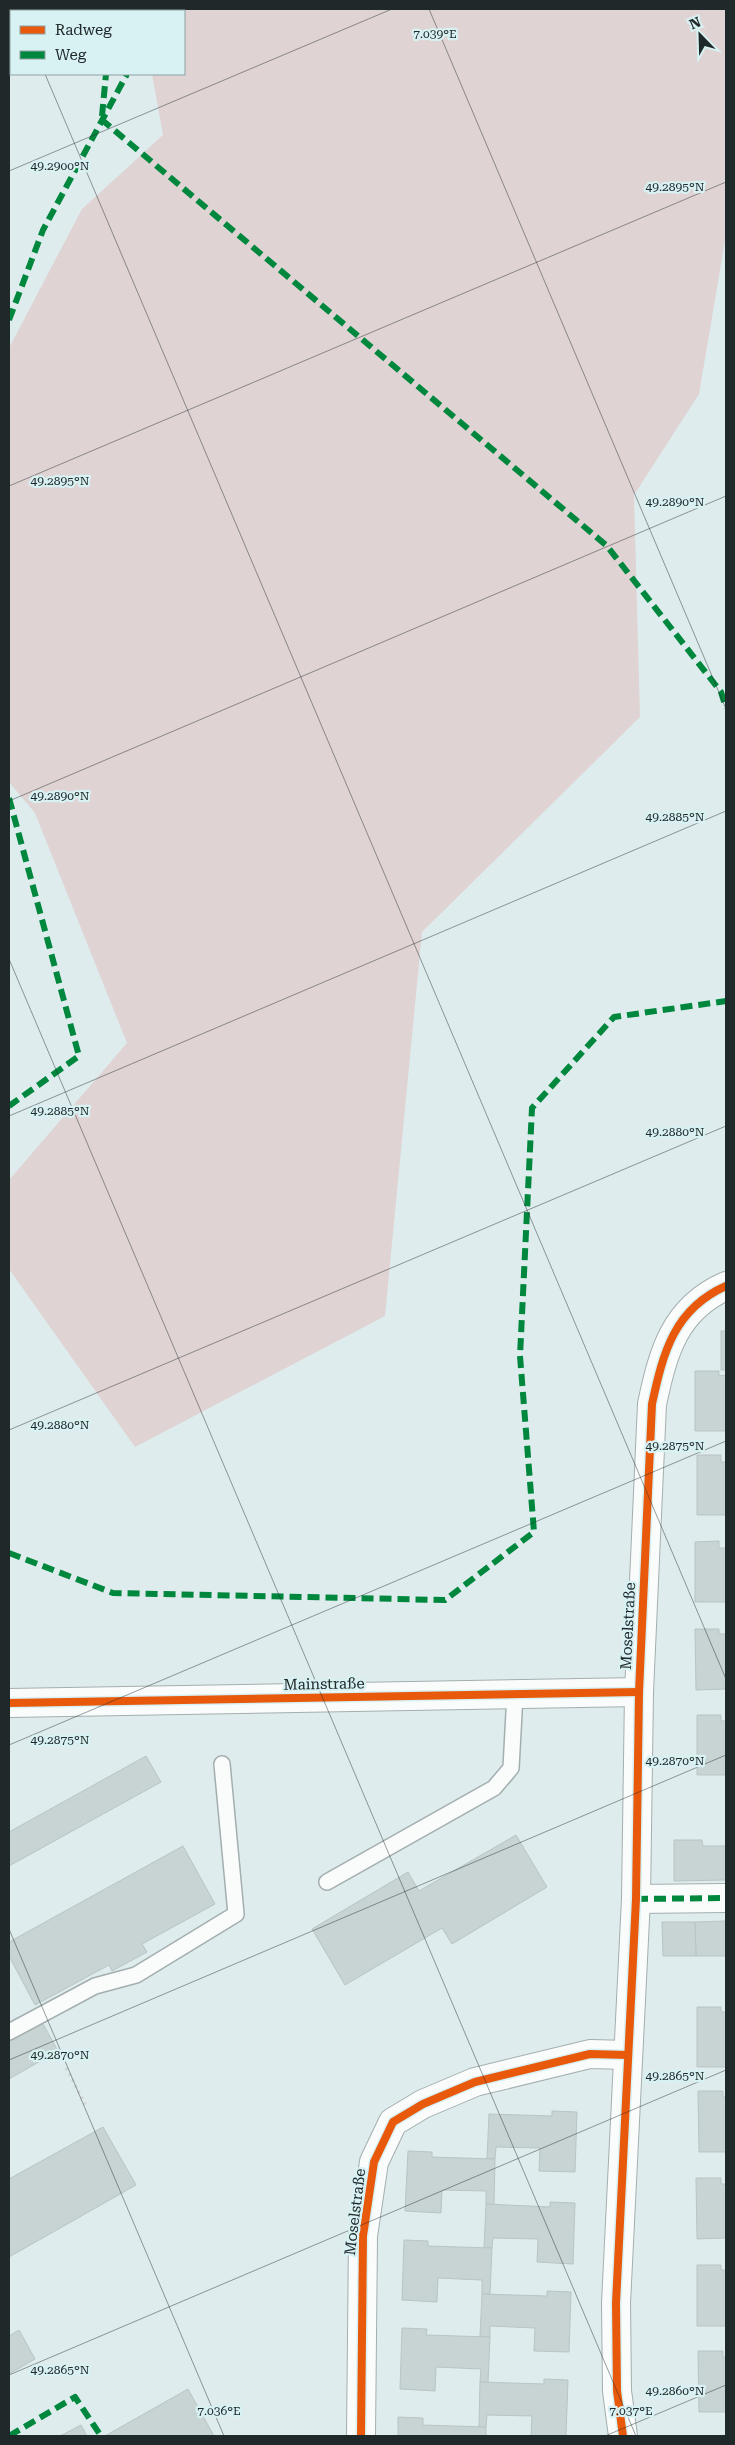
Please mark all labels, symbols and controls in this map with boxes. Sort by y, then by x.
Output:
legend [10,10,185,75]
north arrow [675,10,725,60]
text: N [687,13,703,33]
text: Radweg [55,21,112,39]
text: 7.039°E [413,27,457,41]
text: Weg [55,46,87,64]
text: 49.2900°N [31,159,90,173]
text: 49.2895°N [646,180,705,194]
text: 49.2895°N [31,474,90,488]
text: 49.2890°N [646,495,705,509]
text: 49.2890°N [31,789,90,803]
text: 49.2885°N [646,810,705,824]
text: 49.2885°N [31,1104,90,1118]
text: 49.2880°N [646,1125,705,1139]
text: 49.2880°N [31,1418,90,1432]
text: 49.2875°N [646,1439,705,1453]
street label: Moselstraße [617,1582,639,1670]
street label: Mainstraße [283,1674,365,1694]
text: 49.2875°N [31,1733,90,1747]
text: 49.2870°N [646,1754,705,1768]
text: 49.2870°N [31,2048,90,2062]
text: 49.2865°N [646,2069,705,2083]
street label: Moselstraße [341,2167,369,2257]
text: 49.2865°N [31,2363,90,2377]
text: 49.2860°N [646,2384,705,2398]
text: 7.036°E [197,2404,241,2418]
text: 7.037°E [609,2404,653,2418]

